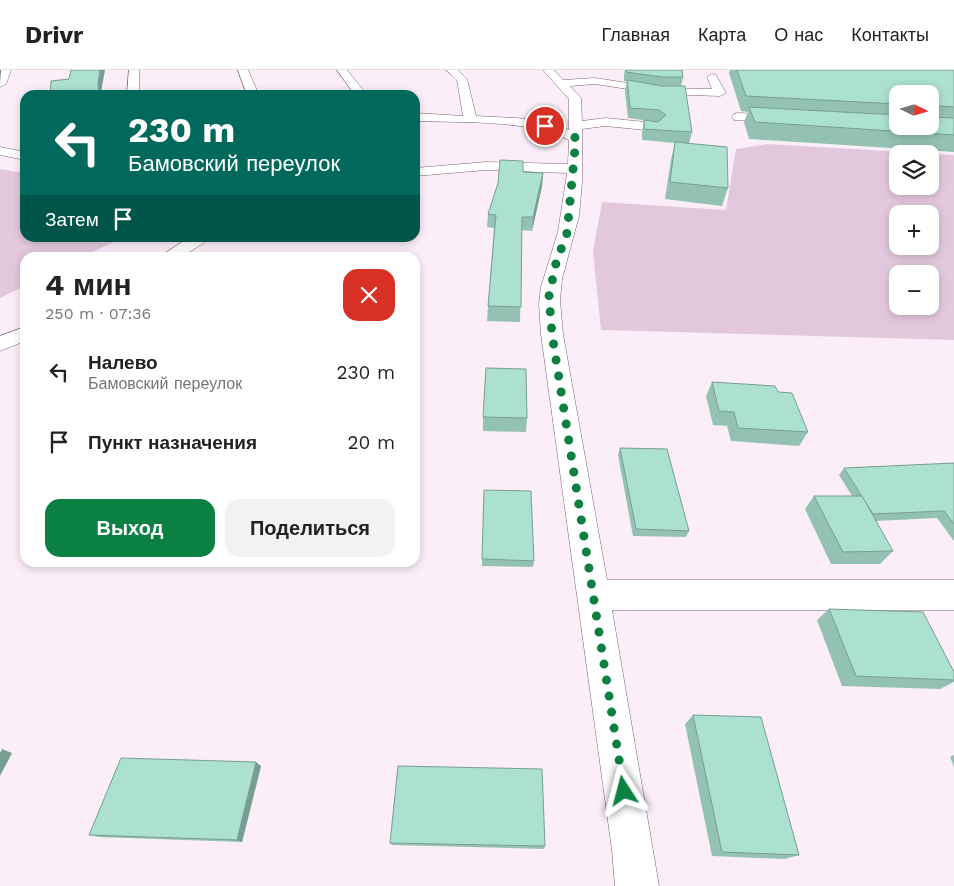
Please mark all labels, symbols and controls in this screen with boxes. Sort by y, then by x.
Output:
text: Drivr [25,21,83,49]
text: Главная [601,24,670,45]
text: Карта [698,24,746,45]
text: О нас [774,24,823,45]
text: Контакты [851,24,929,45]
north arrow [889,85,939,135]
map controls [889,85,939,315]
pin [524,105,566,147]
text: 230 m [128,109,235,151]
icon: left [45,110,110,175]
icon: arrive [531,112,559,140]
button: layers [889,145,939,195]
text: Бамовский переулок [128,151,340,176]
icon: arrive [109,205,137,233]
button: + [889,205,939,255]
text: Затем [45,208,99,231]
button: − [889,265,939,315]
text: 4 мин [45,267,132,302]
button: close [343,269,395,321]
text: 250 m · 07:36 [45,304,151,323]
text: Налево [88,351,158,374]
icon: left [45,358,73,386]
text: 230 m [336,361,395,384]
text: Бамовский переулок [88,374,242,393]
icon: arrive [45,428,73,456]
text: Пункт назначения [88,431,257,454]
text: 20 m [348,431,395,454]
button: Выход [45,499,215,557]
button: Поделиться [225,499,395,557]
position arrow [597,764,649,816]

